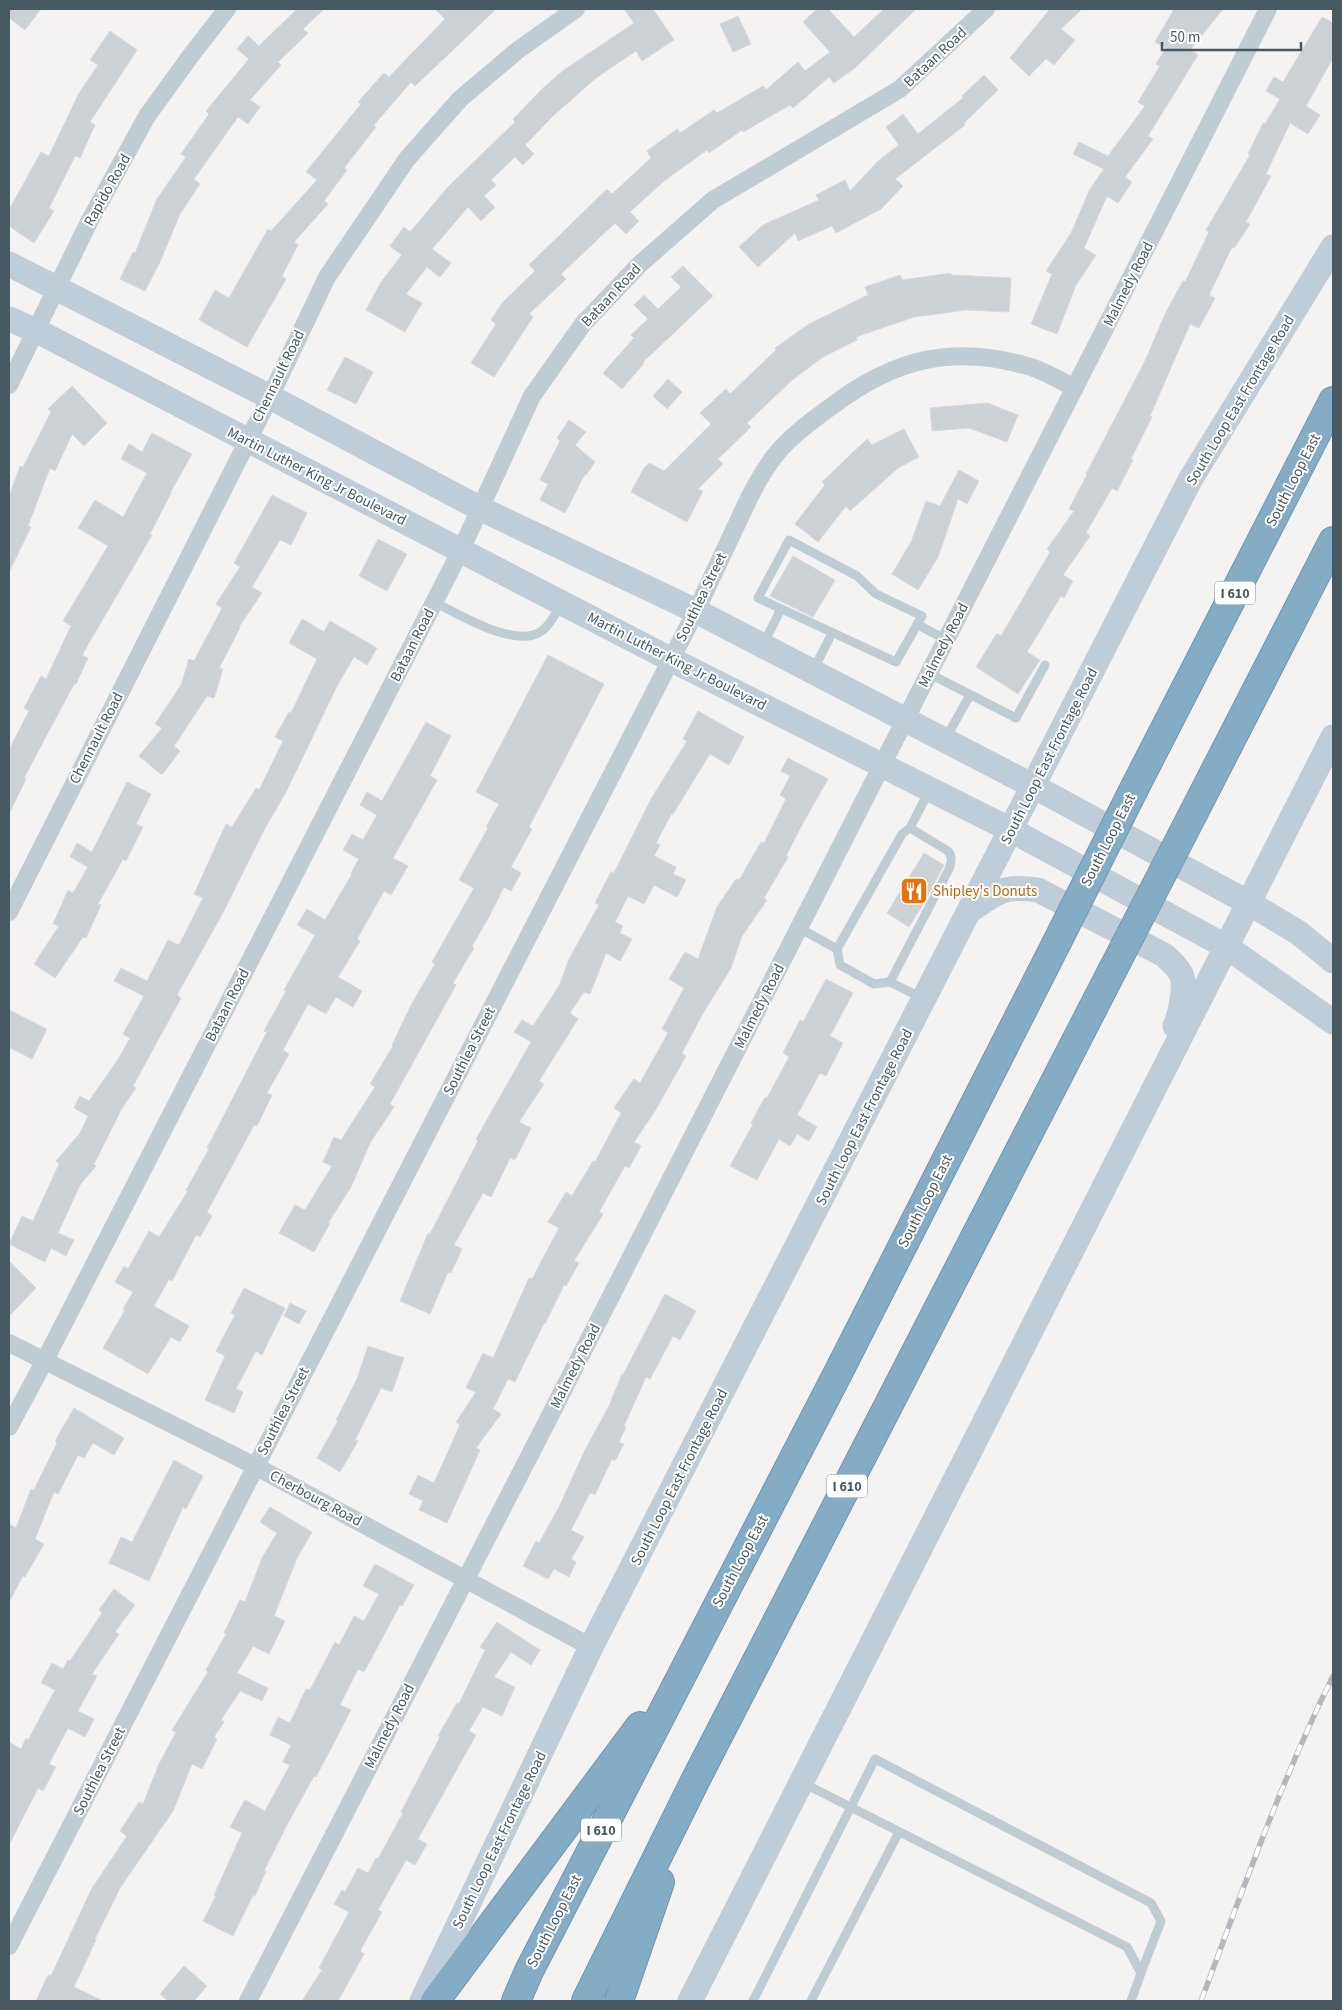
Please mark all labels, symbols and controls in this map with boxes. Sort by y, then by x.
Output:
scale bar [1162,20,1301,52]
street label: Bataan Road [899,23,972,92]
text: 50 m [1170,27,1200,48]
street label: Rapido Road [79,150,136,230]
street label: Malmedy Road [1098,238,1159,330]
street label: Bataan Road [577,259,646,332]
street label: South Loop East Frontage Road [1182,312,1298,488]
street label: Chennault Road [247,327,310,426]
street label: Martin Luther King Jr Boulevard [224,422,410,531]
street label: South Loop East [1262,431,1324,529]
street label: Southlea Street [671,549,732,645]
road number: I 610 [1215,582,1255,604]
street label: Malmedy Road [913,599,974,691]
street label: Bataan Road [385,605,440,685]
street label: Martin Luther King Jr Boulevard [584,607,770,716]
street label: South Loop East Frontage Road [996,664,1103,848]
street label: Chennault Road [64,689,129,788]
street label: South Loop East [1076,790,1141,890]
restaurant icon: Shipley's Donuts [899,876,929,906]
place label: Shipley's Donuts [933,881,1037,902]
street label: Malmedy Road [729,960,790,1052]
street label: Bataan Road [200,965,255,1045]
street label: Southlea Street [438,1003,501,1099]
street label: South Loop East Frontage Road [811,1025,918,1209]
street label: South Loop East [893,1151,958,1251]
street label: Malmedy Road [545,1320,606,1412]
street label: Southlea Street [252,1363,315,1459]
street label: South Loop East Frontage Road [626,1385,733,1569]
street label: Cherbourg Road [266,1465,366,1532]
road number: I 610 [827,1474,867,1498]
street label: South Loop East [707,1511,774,1611]
street label: Malmedy Road [359,1680,420,1772]
street label: Southlea Street [68,1723,131,1819]
street label: South Loop East Frontage Road [447,1748,552,1933]
road number: I 610 [581,1818,621,1842]
street label: South Loop East [522,1871,587,1971]

